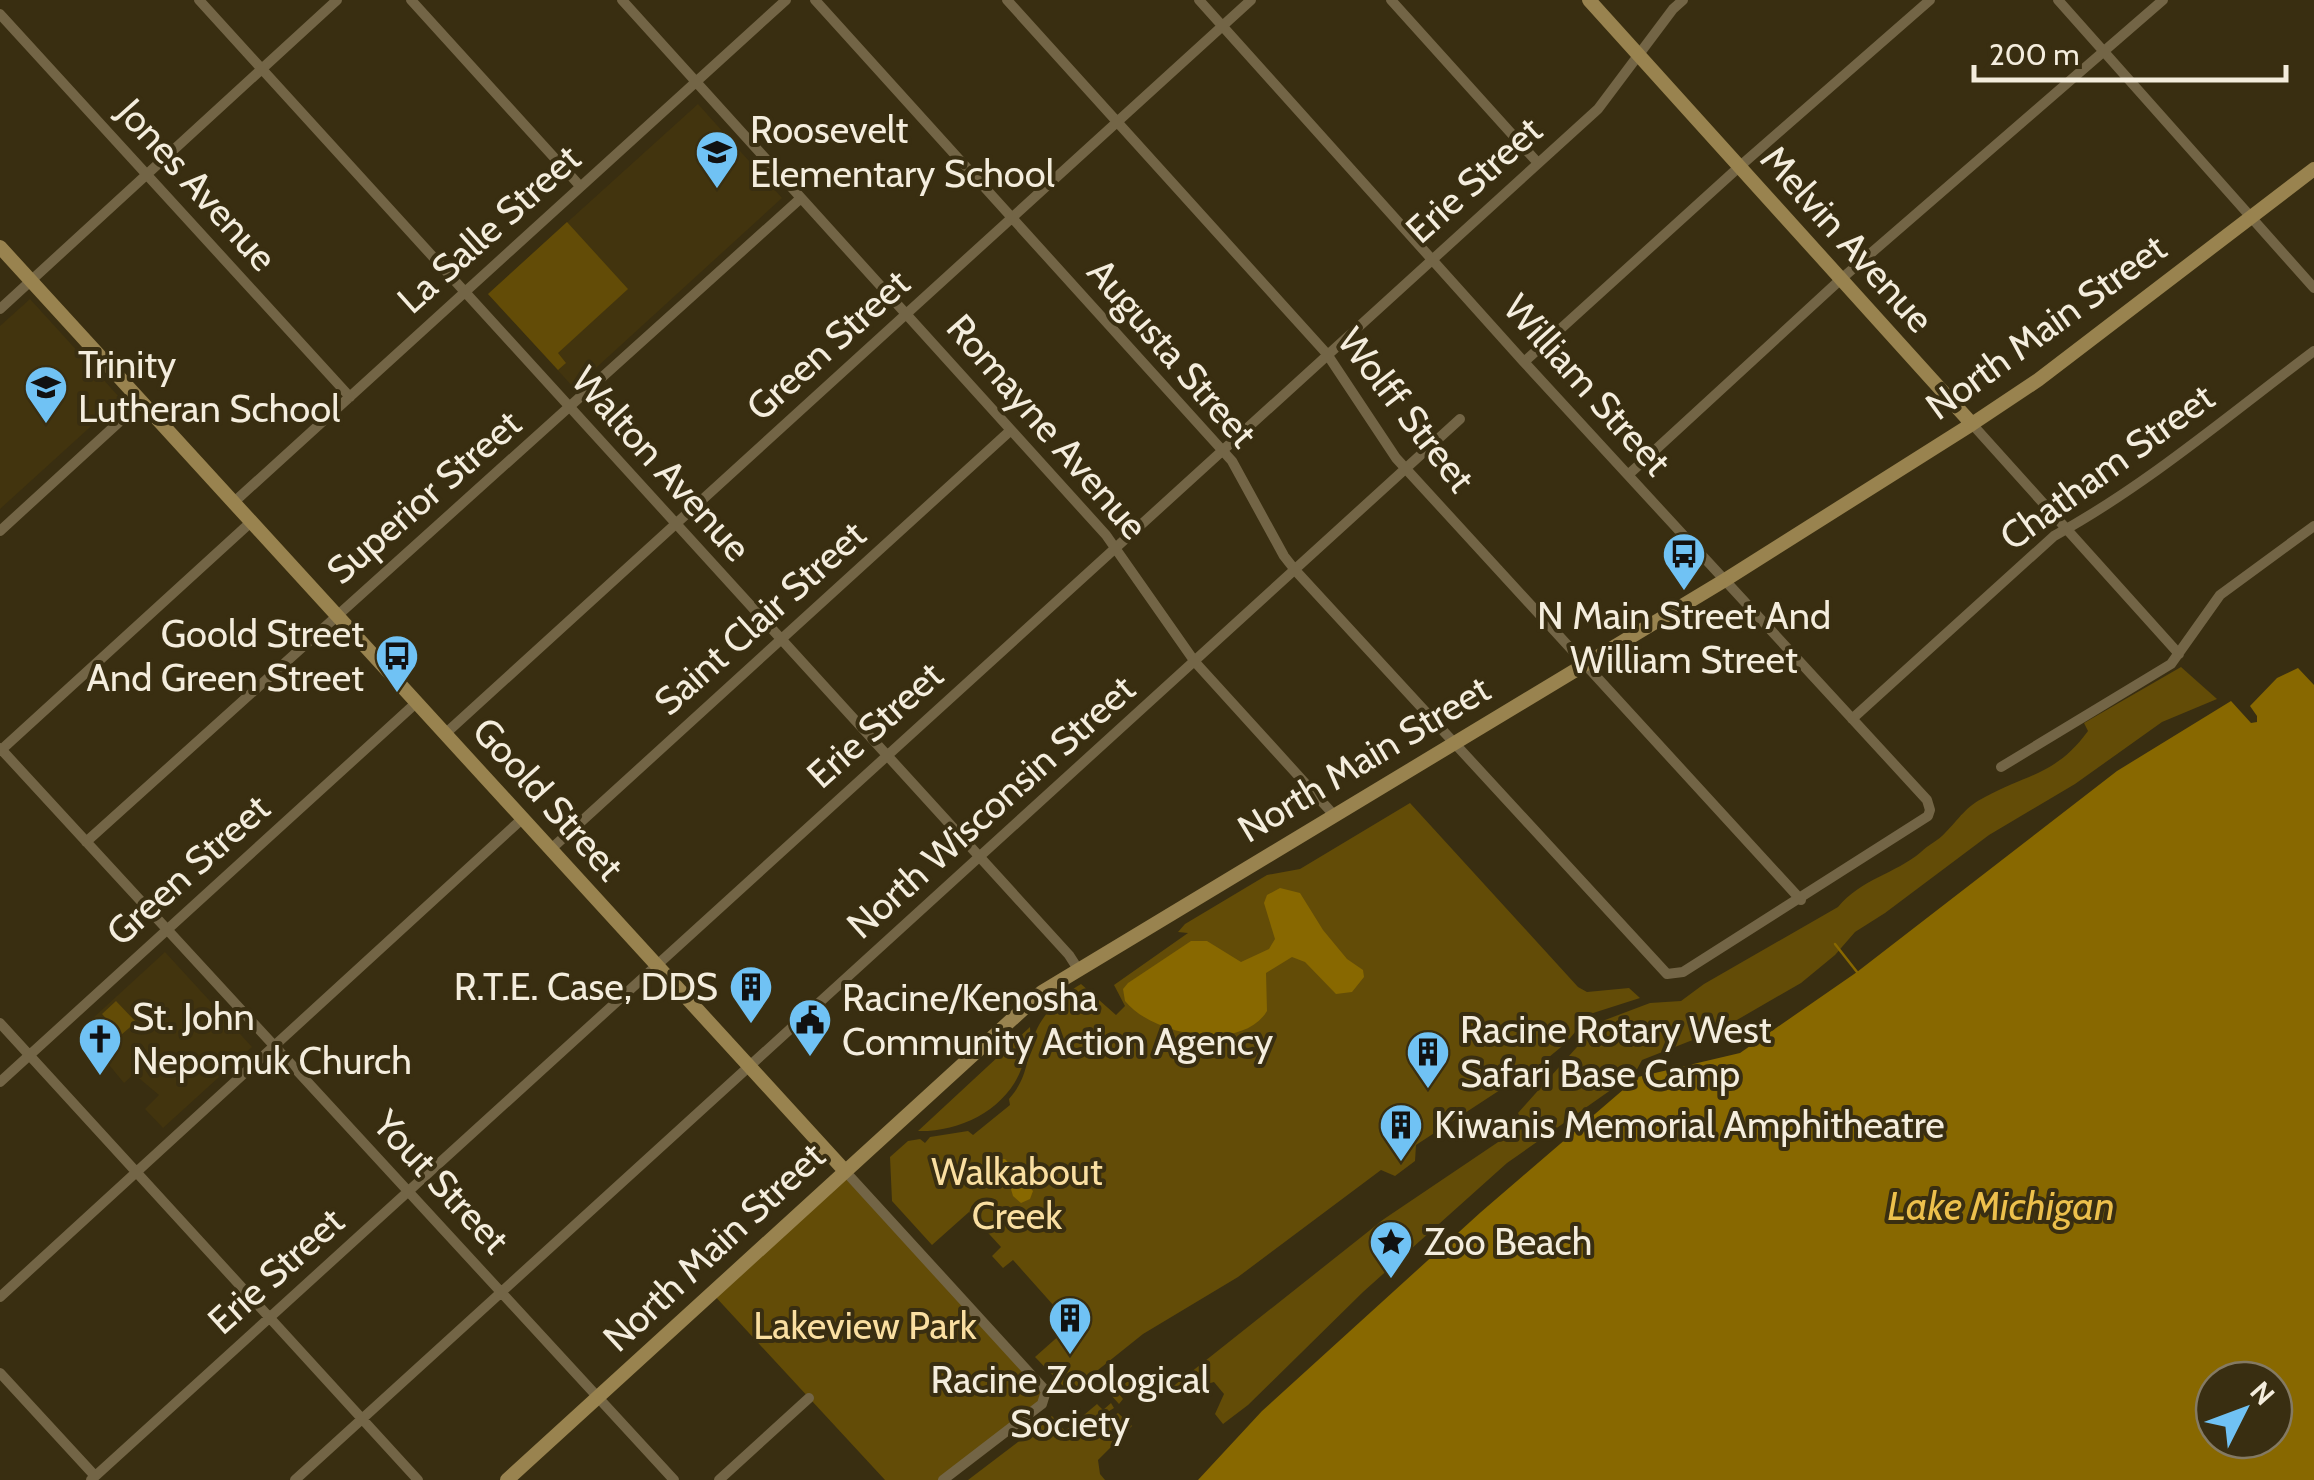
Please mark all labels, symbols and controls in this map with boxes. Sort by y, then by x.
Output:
scale bar [1974,20,2286,82]
text: 200 m [1989,36,2080,73]
street label: Jones Avenue [107,88,287,280]
place label: Roosevelt Elementary School [750,106,1055,197]
street label: Erie Street [1396,106,1551,253]
school or university icon: Roosevelt Elementary School [694,129,740,190]
street label: La Salle Street [388,134,590,323]
street label: Melvin Avenue [1751,135,1944,342]
street label: North Main Street [1916,224,2175,430]
street label: Augusta Street [1078,249,1267,457]
street label: Green Street [736,259,919,430]
street label: William Street [1494,284,1681,485]
street label: Romayne Avenue [937,305,1158,549]
street label: Wolff Street [1328,318,1485,501]
place label: Trinity Lutheran School [78,341,340,432]
street label: Walton Avenue [562,357,761,571]
school or university icon: Trinity Lutheran School [23,364,69,425]
street label: Chatham Street [1991,373,2223,560]
street label: Superior Street [317,399,530,594]
street label: Saint Clair Street [644,510,875,725]
bus stop icon: N Main Street And William Street [1661,531,1707,592]
place label: N Main Street And William Street [1537,592,1831,683]
place label: Goold Street And Green Street [87,610,364,701]
bus stop icon: Goold Street And Green Street [374,633,420,694]
street label: Erie Street [797,651,952,798]
street label: North Wisconsin Street [837,665,1144,948]
street label: North Main Street [1229,665,1498,852]
street label: Goold Street [463,707,634,890]
street label: Green Street [96,784,279,955]
place label: R.T.E. Case, DDS [454,963,718,1010]
building icon: R.T.E. Case, DDS [728,964,774,1025]
place label: Racine/Kenosha Community Action Agency [842,974,1273,1065]
place label: St. John Nepomuk Church [132,993,412,1084]
public building icon: Racine/Kenosha Community Action Agency [787,997,833,1058]
place label: Racine Rotary West Safari Base Camp [1460,1006,1772,1097]
church icon: St. John Nepomuk Church [77,1016,123,1077]
building icon: Racine Rotary West Safari Base Camp [1405,1029,1451,1090]
street label: Yout Street [363,1100,519,1263]
place label: Kiwanis Memorial Amphitheatre [1434,1101,1945,1148]
building icon: Kiwanis Memorial Amphitheatre [1378,1102,1424,1163]
street label: North Main Street [593,1132,834,1361]
park label: Walkabout Creek [931,1148,1103,1239]
water label: Lake Michigan [1887,1181,2115,1230]
street label: Erie Street [198,1197,353,1344]
place label: Zoo Beach [1424,1218,1592,1265]
place icon: Zoo Beach [1368,1219,1414,1280]
building icon: Racine Zoological Society [1047,1295,1093,1356]
park label: Lakeview Park [753,1302,977,1349]
place label: Racine Zoological Society [931,1356,1209,1447]
north arrow [2194,1360,2294,1460]
text: N [2243,1375,2282,1412]

